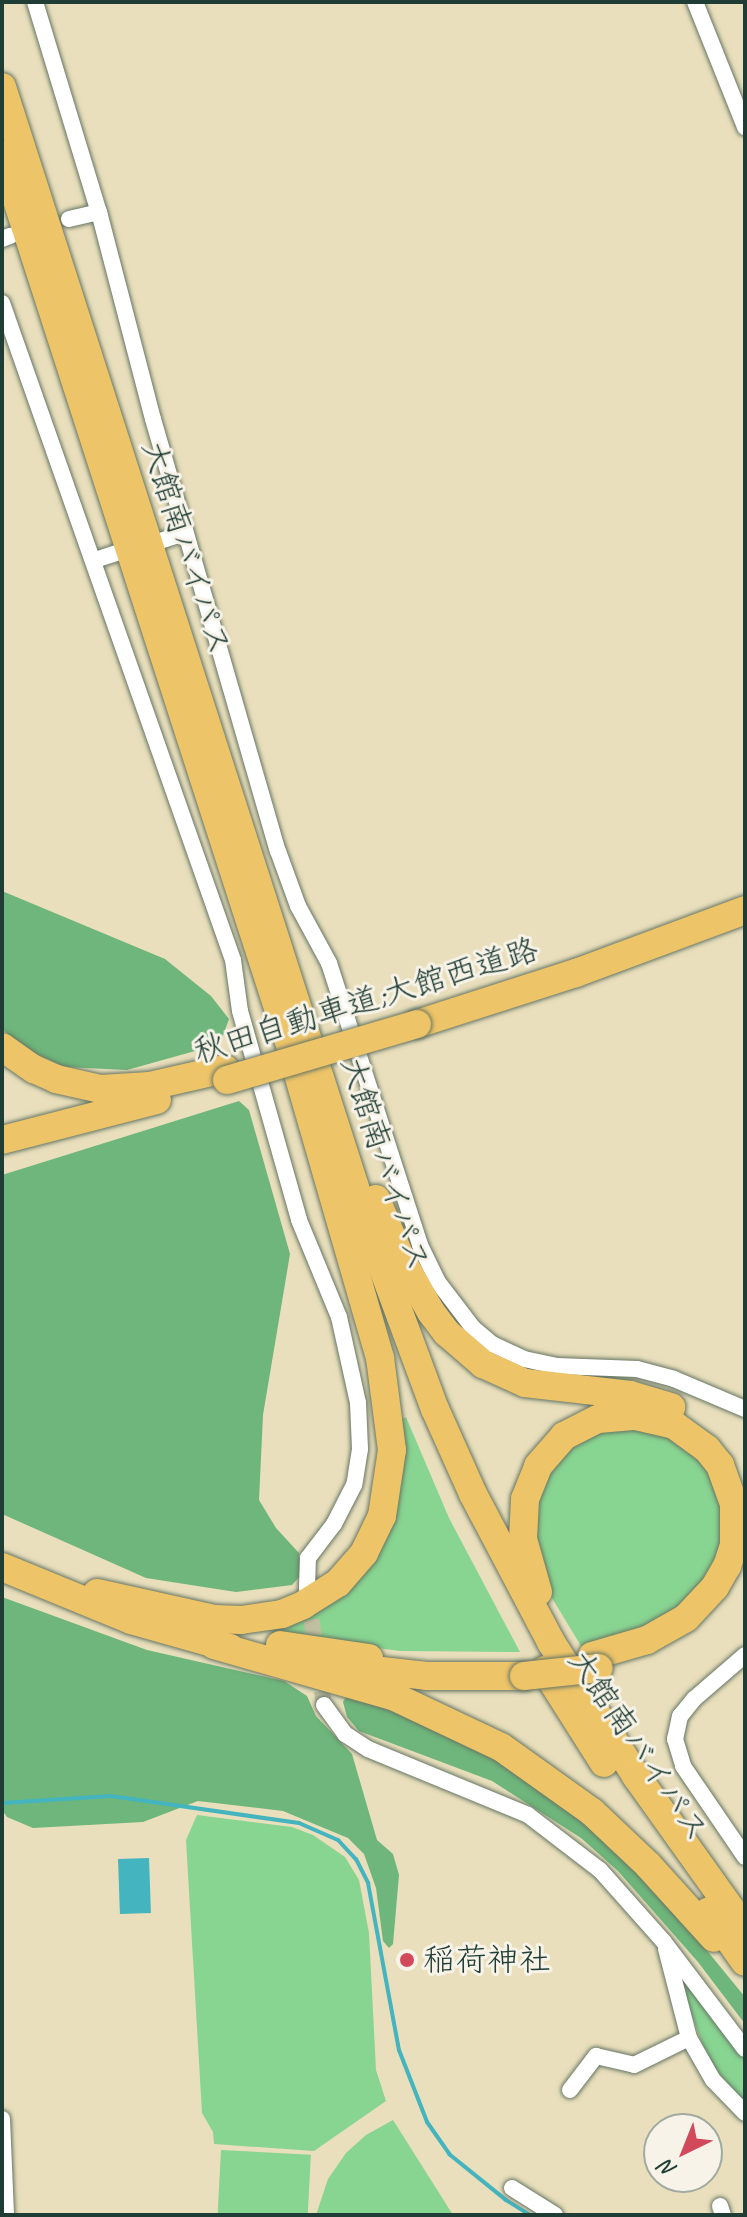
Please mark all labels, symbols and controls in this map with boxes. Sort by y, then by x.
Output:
street label: 大館南バイパス [133,436,239,660]
street label: 秋田自動車道;大館西道路 [189,930,543,1072]
street label: 大館南バイパス [332,1052,438,1276]
street label: 大館南バイパス [559,1642,717,1850]
place label: 稲荷神社 [423,1941,551,1979]
marker: 稲荷神社 [398,1951,416,1969]
north arrow [643,2113,723,2193]
text: N [653,2154,683,2184]

